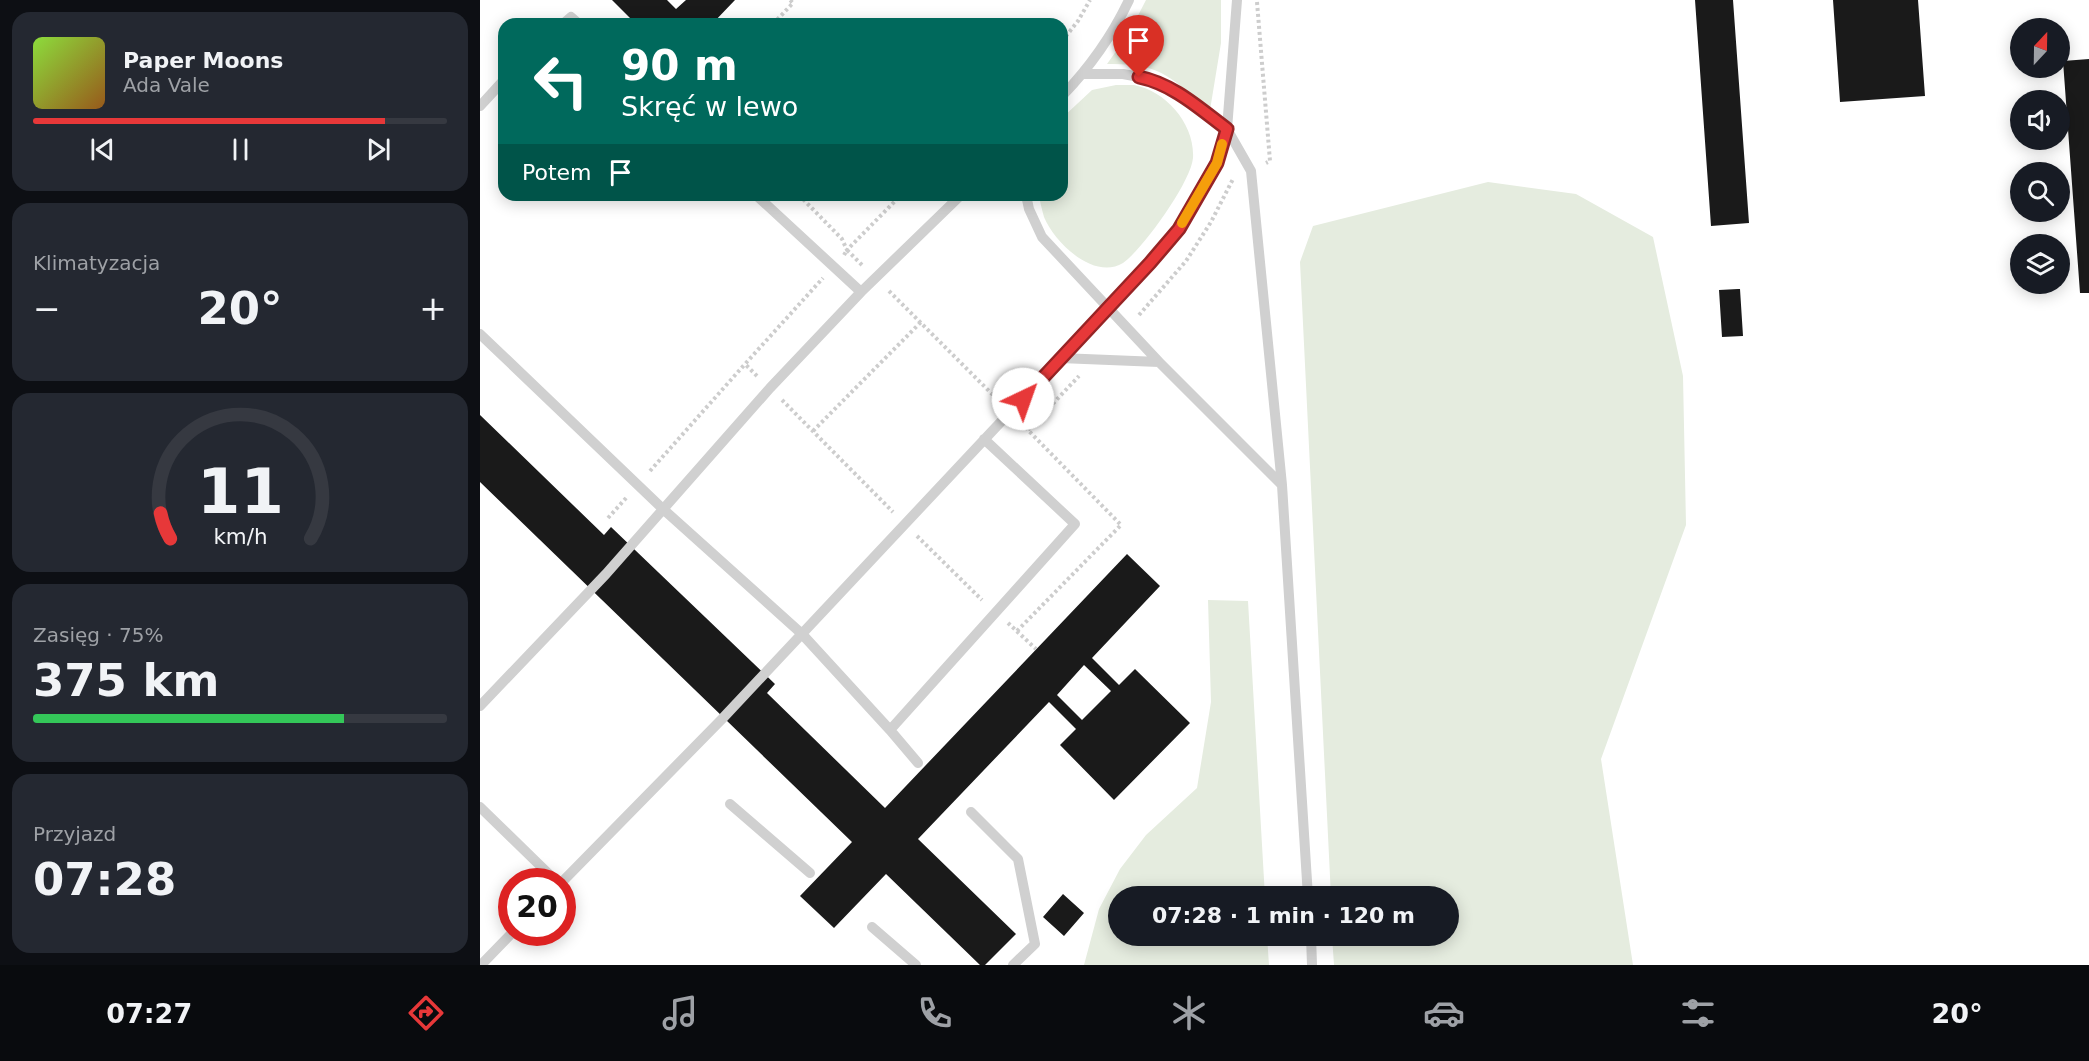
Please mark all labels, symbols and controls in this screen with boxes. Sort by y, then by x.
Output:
pin [1113,15,1164,77]
north arrow [2010,18,2070,78]
map controls [2010,18,2070,294]
icon: arrive [1122,24,1155,57]
text: 90 m [621,41,738,90]
icon: left [522,42,600,120]
text: Paper Moons [123,48,283,73]
text: Ada Vale [123,73,210,97]
button: sound [2010,90,2070,150]
text: Skręć w lewo [621,91,798,122]
icon: previous [86,133,119,166]
icon: pause [224,133,257,166]
icon: next [362,133,395,166]
icon: arrive [604,156,637,189]
text: Potem [522,160,592,185]
button: search [2010,162,2070,222]
button: layers [2010,234,2070,294]
text: Klimatyzacja [33,251,160,275]
text: 20° [197,282,283,335]
text: − [33,289,61,328]
text: + [419,289,447,328]
position arrow [991,367,1055,431]
text: 11 [197,456,283,529]
text: km/h [213,525,267,550]
text: Zasięg · 75% [33,623,163,647]
text: 375 km [33,654,219,707]
text: Przyjazd [33,822,116,846]
text: 07:28 [33,853,176,906]
speed limit sign: 20 [498,868,576,946]
text: 07:28 · 1 min · 120 m [1152,903,1415,928]
icon: directions [405,992,447,1034]
icon: music [659,992,701,1034]
icon: phone [914,992,956,1034]
icon: climate [1168,992,1210,1034]
icon: car [1423,992,1465,1034]
icon: filters [1677,992,1719,1034]
text: 07:27 [106,998,192,1029]
text: 20° [1932,998,1983,1029]

